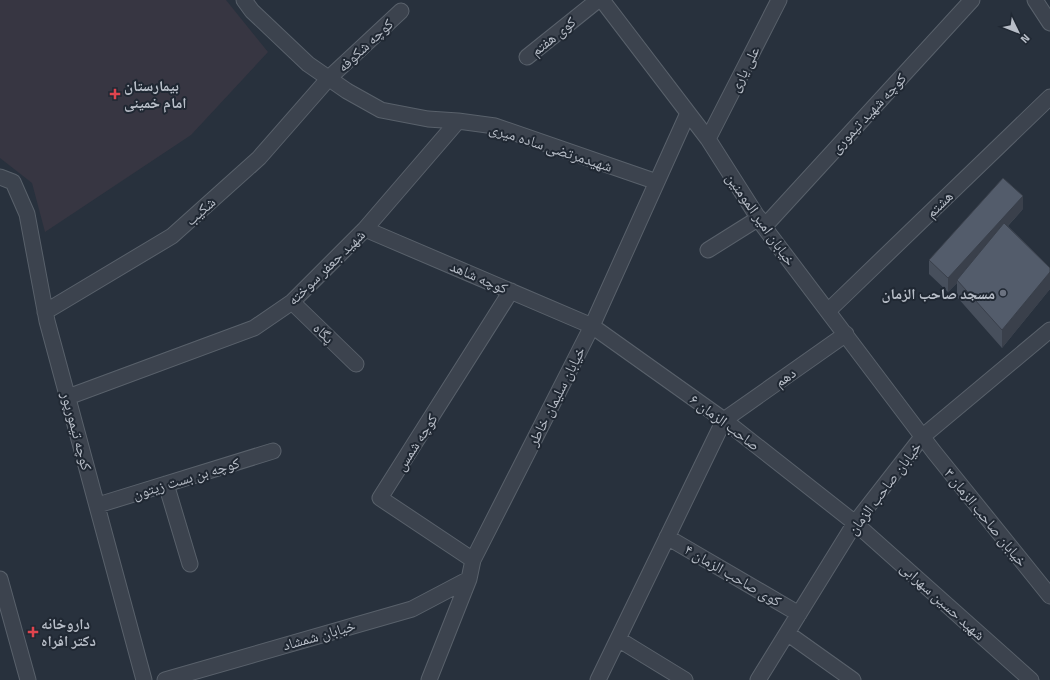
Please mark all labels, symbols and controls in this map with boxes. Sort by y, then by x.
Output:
street label: کوی هفتم [525,11,581,61]
north arrow [998,12,1038,52]
street label: کوچه شکوفه [332,13,398,77]
text: N [1017,31,1034,47]
street label: علی یاری [723,42,766,96]
street label: کوچه شهید تیموری [824,67,912,159]
place label: بیمارستان امام خمینی [124,74,187,114]
marker: بیمارستان امام خمینی [109,88,121,100]
street label: شهیدمرتضی ساده میری [486,116,616,178]
street label: خیابان امیر المومنین [720,168,802,271]
street label: هشتم [920,185,958,223]
street label: شکیب [180,191,221,231]
street label: شهید جعفر سوخته [282,224,370,310]
street label: کوچه شاهد [446,254,512,300]
place label: مسجد صاحب الزمان [882,282,995,305]
marker: مسجد صاحب الزمان [998,288,1008,298]
street label: پگاه [308,317,340,349]
street label: خیابان سلیمان خاطر [521,342,591,451]
street label: دهم [769,361,801,393]
street label: کوچه تیمورپور [55,388,99,473]
street label: صاحب الزمان ۶ [685,388,765,456]
street label: کوچه شمس [389,409,443,475]
street label: خیابان صاحب الزمان [841,436,927,540]
street label: کوچه بن بست زیتون [130,451,242,505]
street label: خیابان صاحب الزمان ۳ [939,462,1034,572]
street label: کوی صاحب الزمان ۴ [680,538,786,612]
street label: شهید حسین سهرابی [895,556,991,646]
place label: داروخانه دکتر افراه [41,612,96,652]
street label: خیابان شمشاد [280,614,359,656]
marker: داروخانه دکتر افراه [28,627,38,637]

